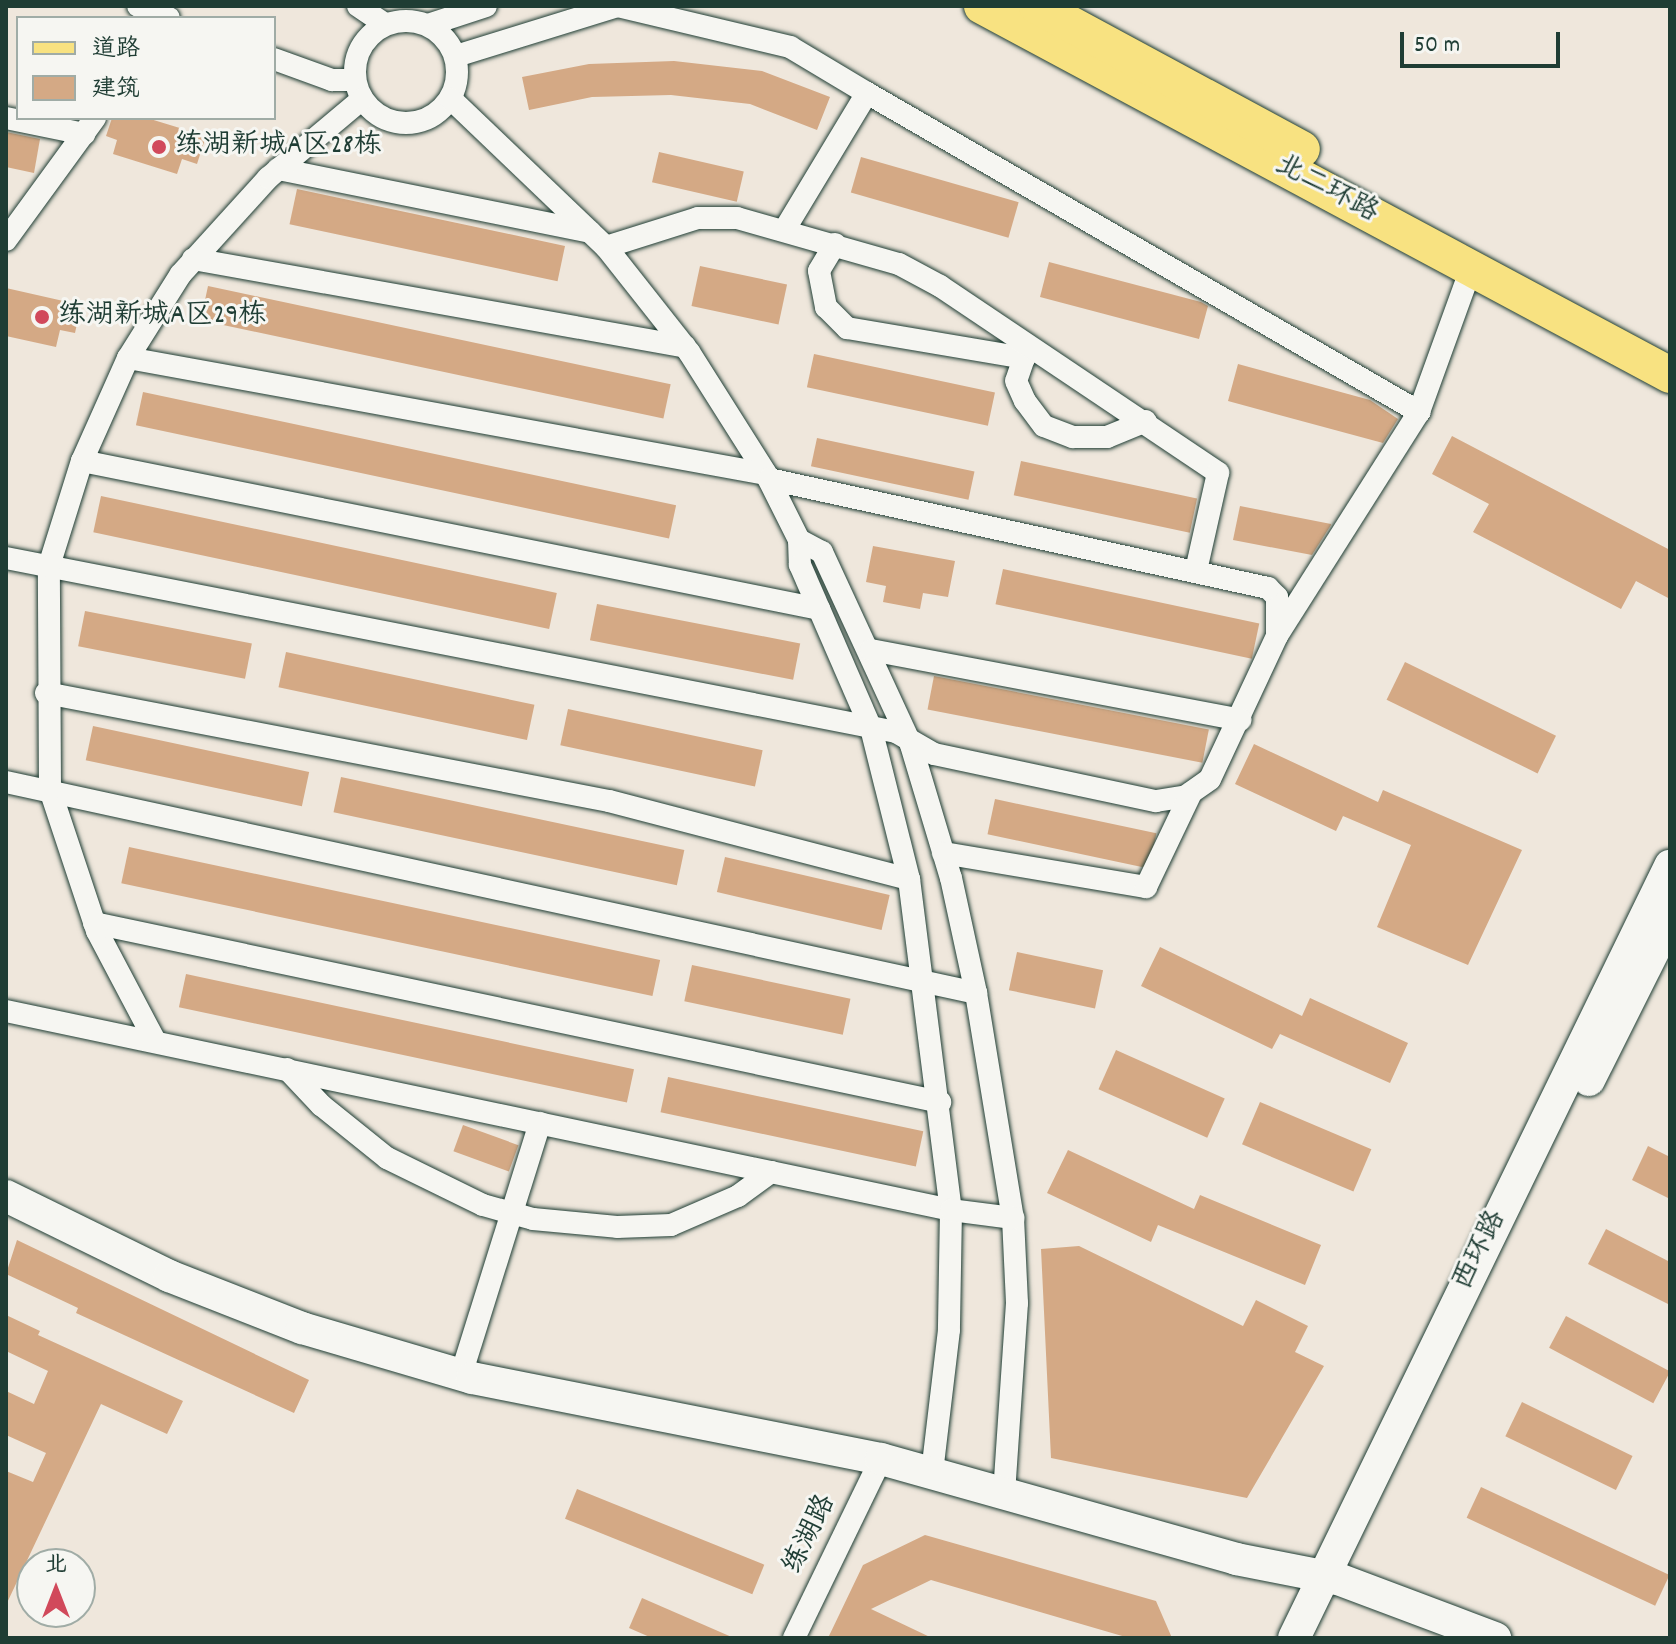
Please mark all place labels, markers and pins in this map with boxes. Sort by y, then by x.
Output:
place label: 练湖新城A区28栋 [175,130,382,164]
marker: 练湖新城A区28栋 [150,138,168,156]
place label: 练湖新城A区29栋 [58,300,266,334]
marker: 练湖新城A区29栋 [33,308,51,326]

